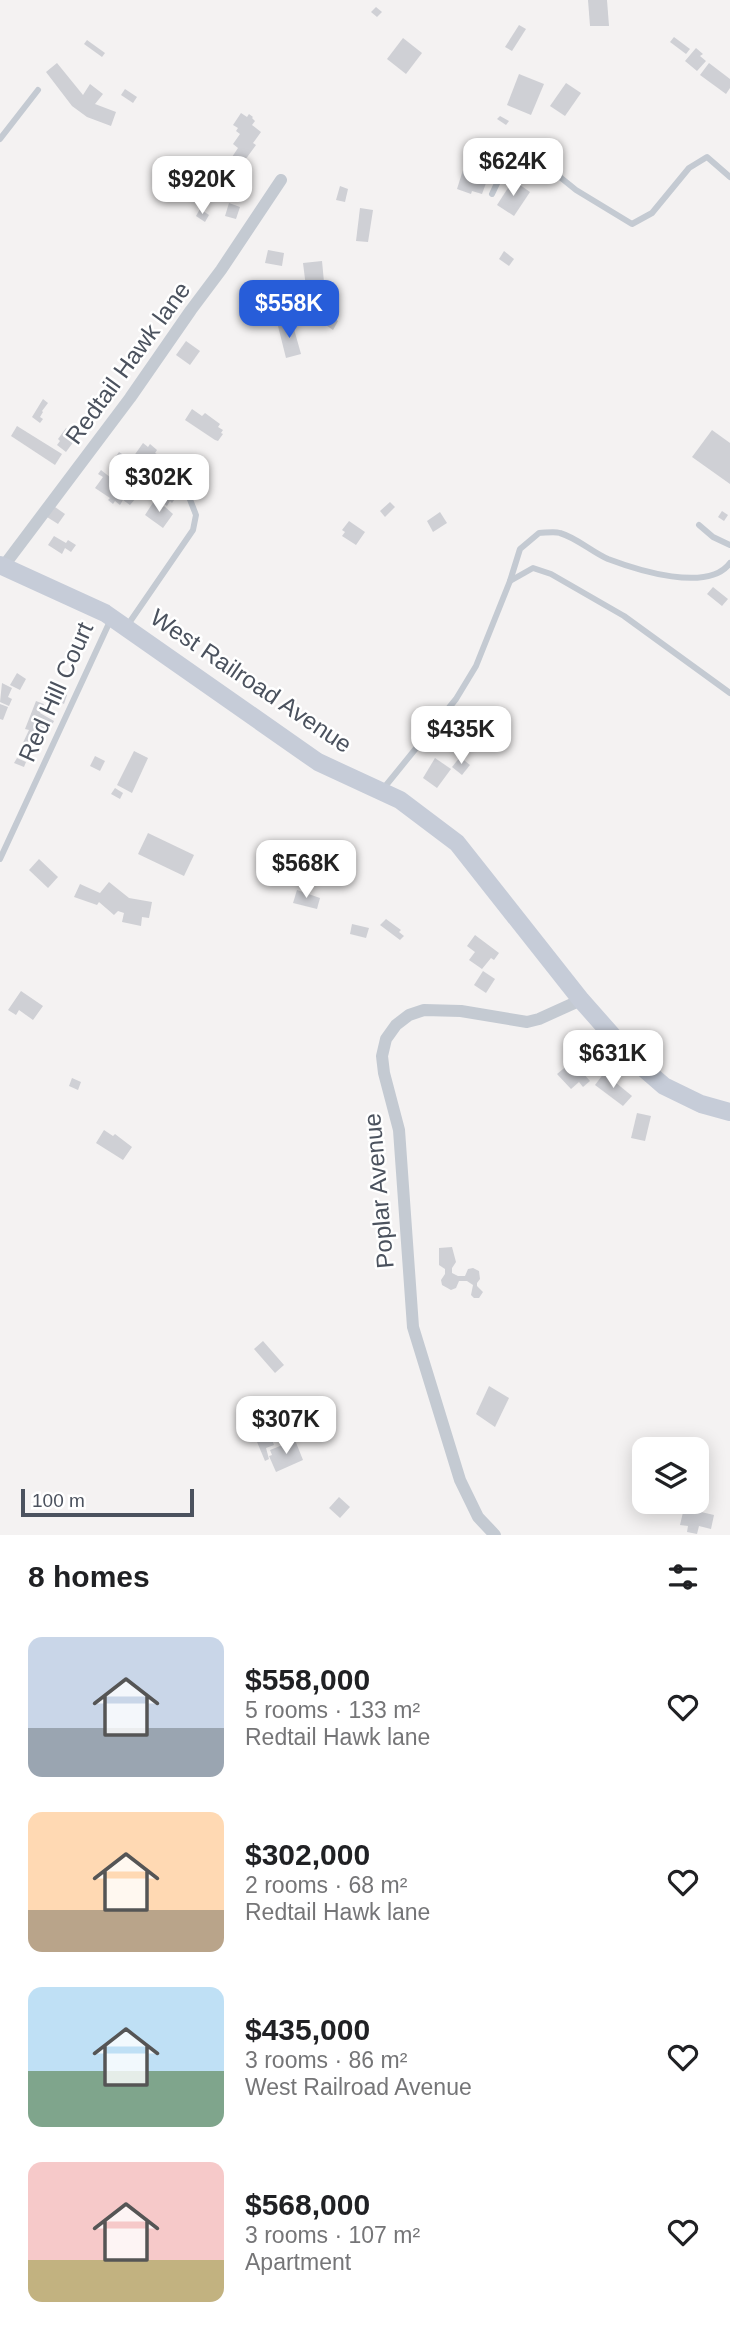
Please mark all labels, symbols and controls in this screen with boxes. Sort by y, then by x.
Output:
pin: $624K [464,138,562,198]
text: $624K [479,148,547,174]
pin: $920K [153,156,251,216]
text: $920K [168,166,236,192]
street label: Redtail Hawk lane [60,277,195,449]
pin: $558K [240,280,338,340]
text: $558K [255,290,323,316]
pin: $302K [110,454,208,514]
text: $302K [125,464,193,490]
street label: West Railroad Avenue [146,603,357,758]
street label: Red Hill Court [13,618,98,766]
pin: $435K [412,706,510,766]
text: $435K [427,716,495,742]
pin: $568K [257,841,355,900]
text: $568K [272,850,340,876]
pin: $631K [564,1030,662,1090]
text: $631K [579,1040,647,1066]
street label: Poplar Avenue [358,1112,399,1270]
pin: $307K [237,1396,335,1456]
text: $307K [252,1406,320,1432]
map controls [632,1437,709,1514]
button: layers [632,1437,709,1514]
scale bar [21,1486,194,1518]
text: 100 m [32,1490,85,1511]
icon: filters [664,1558,702,1596]
text: 8 homes [28,1560,150,1593]
text: $558,000 [245,1663,370,1696]
icon: home [84,1665,168,1749]
icon: heart [664,1688,702,1726]
text: 5 rooms · 133 m² [245,1697,420,1723]
text: Redtail Hawk lane [245,1724,430,1750]
text: $302,000 [245,1838,370,1871]
icon: home [84,1840,168,1924]
icon: heart [664,1863,702,1901]
text: 2 rooms · 68 m² [245,1872,407,1898]
text: Redtail Hawk lane [245,1899,430,1925]
text: $435,000 [245,2013,370,2046]
icon: home [84,2015,168,2099]
icon: heart [664,2038,702,2076]
text: 3 rooms · 86 m² [245,2047,407,2073]
text: West Railroad Avenue [245,2074,472,2100]
text: $568,000 [245,2188,370,2221]
icon: home [84,2190,168,2274]
icon: heart [664,2213,702,2251]
text: 3 rooms · 107 m² [245,2222,420,2248]
text: Apartment [245,2249,351,2275]

